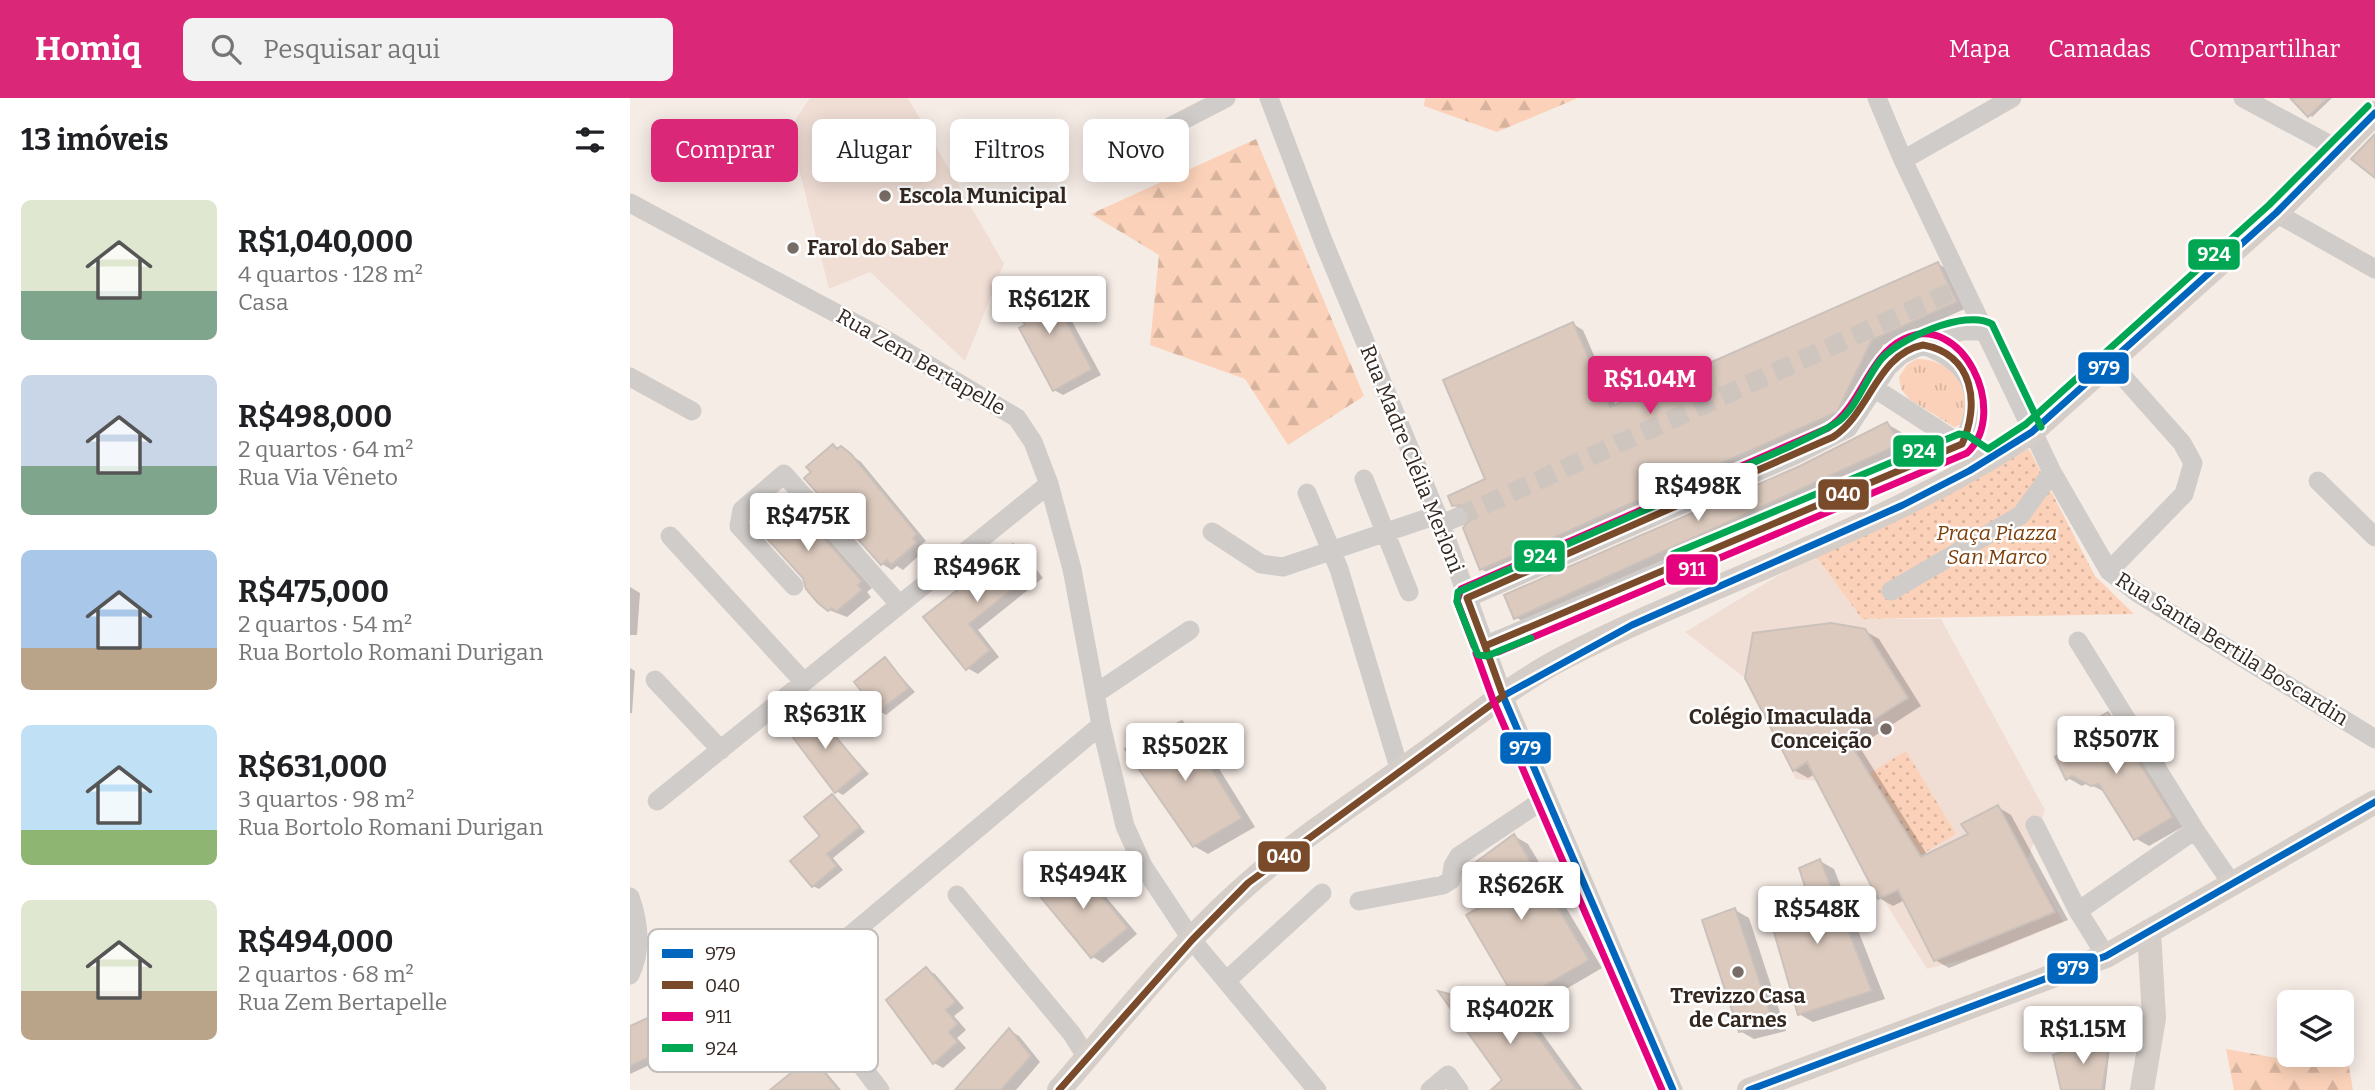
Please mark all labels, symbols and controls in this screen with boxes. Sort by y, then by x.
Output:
search box [183,18,673,81]
text: Homiq [35,29,141,69]
icon: search [207,30,245,68]
text: Pesquisar aqui [263,34,440,65]
text: Mapa [1949,35,2010,63]
text: Camadas [2048,35,2151,63]
text: Compartilhar [2189,35,2340,63]
chip: Comprar [651,119,798,182]
chip: Alugar [812,119,936,182]
chip: Filtros [950,119,1069,182]
chip: Novo [1083,119,1189,182]
icon: filters [571,121,609,159]
text: 13 imóveis [21,122,168,158]
place label: Escola Municipal [899,183,1067,209]
marker: Escola Municipal [877,188,893,204]
text: R$1,040,000 [238,224,413,260]
icon: home [77,228,161,312]
place label: Farol do Saber [807,235,948,261]
line badge: 924 [2187,238,2241,271]
marker: Farol do Saber [785,240,801,256]
text: 924 [2197,243,2231,266]
text: 4 quartos · 128 m² [238,260,423,288]
pin: R$612K [992,276,1106,336]
text: R$612K [1008,285,1090,313]
text: Casa [238,288,289,316]
street label: Rua Zem Bertapelle [832,303,1010,421]
street label: Rua Madre Clélia Merloni [1354,341,1470,577]
line badge: 979 [2077,351,2130,385]
pin: R$1.04M [1585,356,1715,416]
text: 979 [2088,357,2120,380]
text: R$1.04M [1604,365,1696,393]
text: R$498,000 [238,399,392,435]
icon: home [77,403,161,487]
line badge: 924 [1892,434,1945,468]
text: 2 quartos · 64 m² [238,435,413,463]
text: 924 [1902,440,1936,463]
text: Rua Via Vêneto [238,463,398,491]
pin: R$498K [1641,464,1755,523]
text: R$498K [1655,472,1741,500]
line badge: 040 [1817,478,1870,511]
text: 040 [1825,483,1861,506]
pin: R$475K [751,494,865,553]
text: R$475K [766,502,850,530]
park label: Praça Piazza San Marco [1937,520,2057,570]
line badge: 924 [1513,539,1566,573]
pin: R$496K [920,545,1034,604]
text: 924 [1523,545,1557,568]
text: R$496K [933,553,1021,581]
line badge: 911 [1665,553,1719,586]
text: 911 [1678,558,1707,581]
street label: Rua Santa Bertila Boscardin [2111,567,2353,731]
text: R$475,000 [238,574,389,610]
icon: home [77,578,161,662]
text: 2 quartos · 54 m² [238,610,412,638]
text: Rua Bortolo Romani Durigan [238,638,543,666]
pin: R$631K [768,692,882,751]
text: R$631K [784,700,866,728]
place label: Colégio Imaculada Conceição [1689,704,1872,754]
pin: R$507K [2059,716,2173,776]
marker: Colégio Imaculada Conceição [1878,721,1894,737]
pin: R$502K [1128,724,1242,783]
text: R$507K [2073,725,2159,753]
line badge: 979 [1499,731,1552,765]
text: R$502K [1142,732,1228,760]
text: 979 [1509,737,1541,760]
text: R$631,000 [238,749,387,785]
icon: home [77,753,161,837]
text: 3 quartos · 98 m² [238,785,414,813]
text: Rua Bortolo Romani Durigan [238,813,543,841]
line badge: 040 [1257,840,1311,873]
text: 040 [1266,845,1302,868]
pin: R$494K [1026,852,1140,911]
text: R$494K [1039,860,1127,888]
pin: R$626K [1464,862,1578,922]
text: R$626K [1478,871,1564,899]
pin: R$548K [1760,886,1874,946]
text: R$548K [1774,895,1860,923]
text: R$494,000 [238,924,394,960]
icon: home [77,928,161,1012]
legend [648,929,878,1072]
text: 979 [705,942,736,965]
line badge: 979 [2046,952,2099,985]
text: 979 [2057,957,2089,980]
text: 2 quartos · 68 m² [238,960,414,988]
marker: Trevizzo Casa de Carnes [1730,964,1746,980]
text: 040 [705,974,740,997]
place label: Trevizzo Casa de Carnes [1670,983,1806,1033]
pin: R$402K [1453,986,1567,1046]
text: Rua Zem Bertapelle [238,988,447,1016]
map controls [2277,990,2354,1067]
button: layers [2277,990,2354,1067]
text: R$402K [1466,995,1554,1023]
text: 911 [705,1005,732,1028]
pin: R$1.15M [2018,1006,2148,1066]
text: R$1.15M [2040,1015,2126,1043]
text: 924 [705,1037,738,1060]

